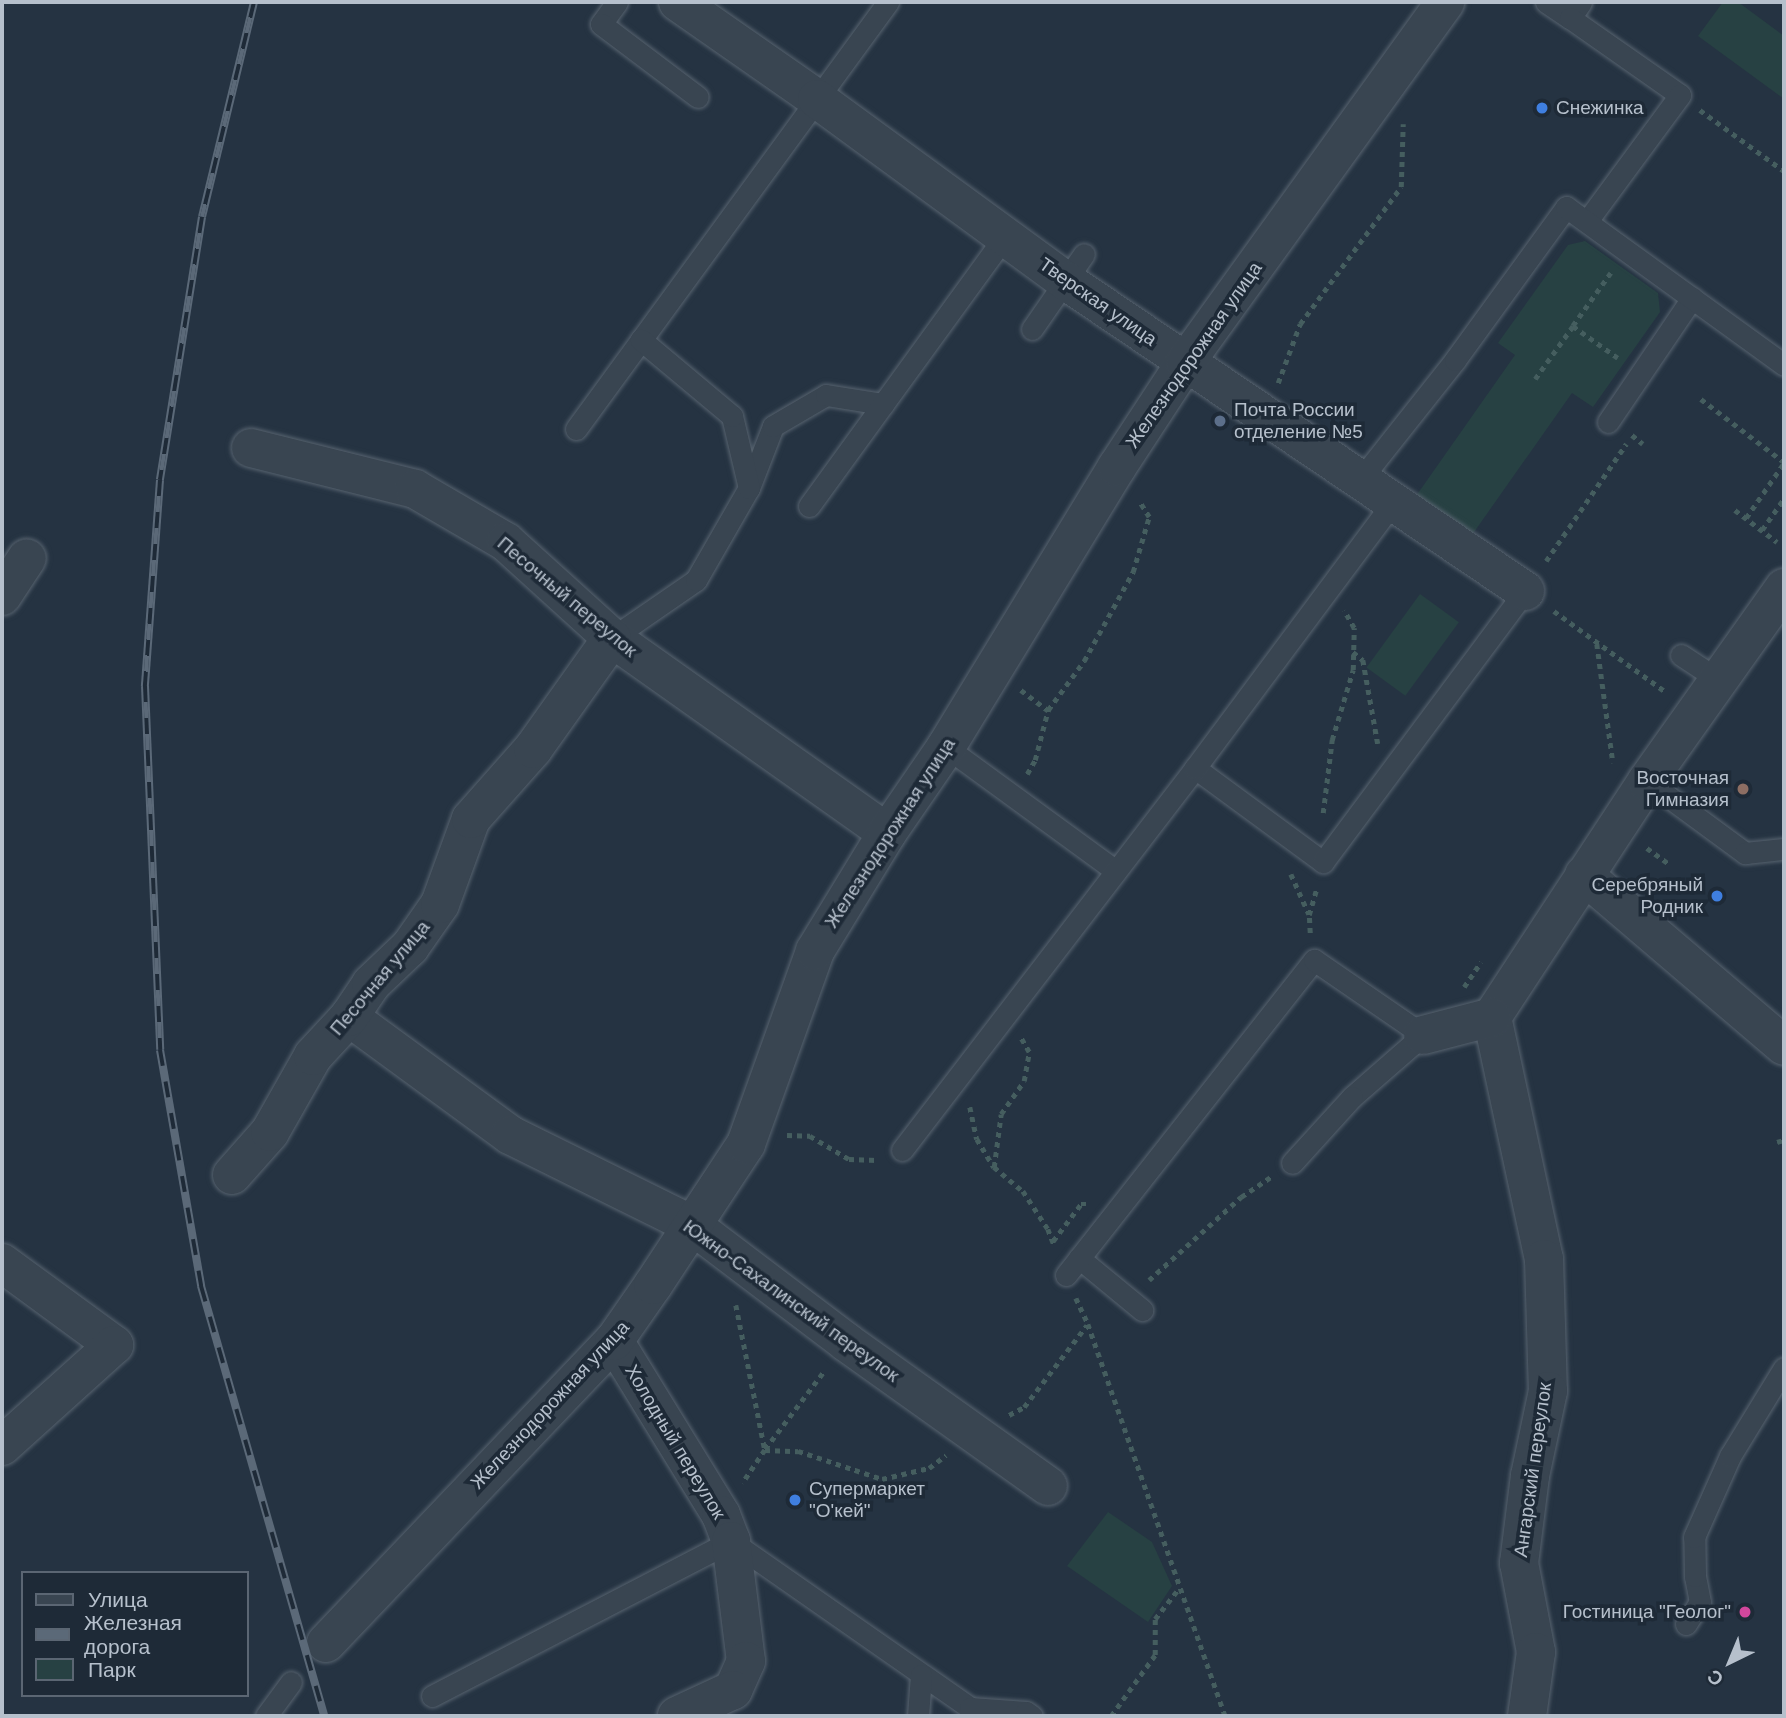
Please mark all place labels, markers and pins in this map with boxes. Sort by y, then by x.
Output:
place label: Снежинка [1556,97,1644,119]
marker: Снежинка [1534,100,1550,116]
place label: Почта России отделение №5 [1234,399,1363,443]
marker: Почта России отделение №5 [1212,413,1228,429]
place label: Восточная Гимназия [1636,767,1729,811]
marker: Восточная Гимназия [1735,781,1751,797]
place label: Серебряный Родник [1592,874,1703,918]
marker: Серебряный Родник [1709,888,1725,904]
place label: Супермаркет "О'кей" [809,1478,925,1522]
marker: Супермаркет "О'кей" [787,1492,803,1508]
place label: Гостиница "Геолог" [1563,1601,1731,1623]
marker: Гостиница "Геолог" [1737,1604,1753,1620]

